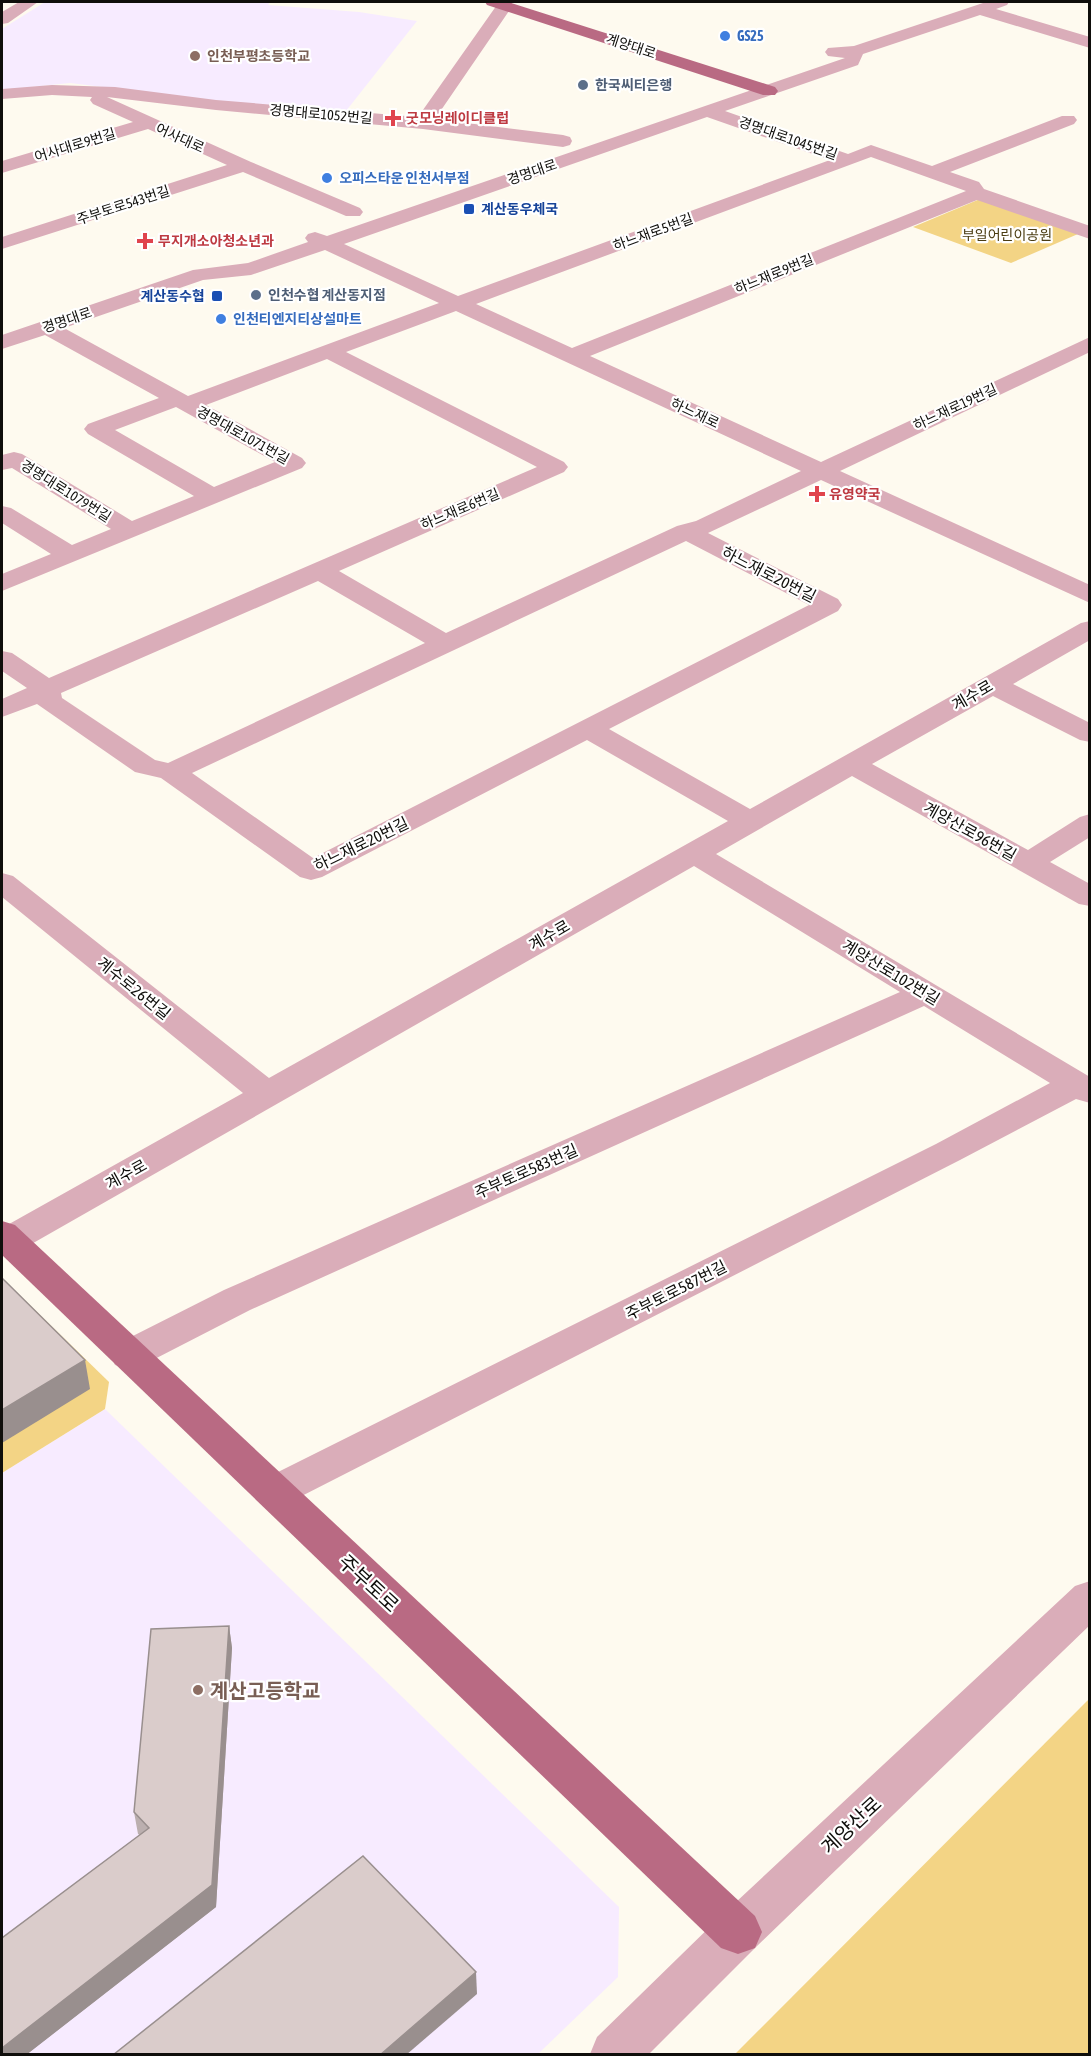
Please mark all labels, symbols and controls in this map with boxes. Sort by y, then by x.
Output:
place label: GS25 [737,28,764,44]
marker: GS25 [718,29,732,43]
street label: 계양대로 [604,30,658,62]
place label: 인천부평초등학교 [207,48,310,64]
marker: 인천부평초등학교 [188,49,202,63]
place label: 한국씨티은행 [595,77,672,93]
marker: 한국씨티은행 [576,78,590,92]
street label: 경명대로1052번길 [269,102,373,126]
marker: 굿모닝레이디클럽 [384,109,402,127]
place label: 굿모닝레이디클럽 [406,110,509,126]
street label: 경명대로1045번길 [736,114,840,162]
street label: 어사대로 [153,120,207,156]
street label: 어사대로9번길 [33,125,117,165]
street label: 경명대로 [505,156,559,188]
place label: 오피스타운 인천서부점 [339,170,470,186]
marker: 오피스타운 인천서부점 [320,171,334,185]
street label: 주부토로543번길 [74,182,172,228]
place label: 계산동우체국 [481,201,558,217]
marker: 계산동우체국 [462,202,476,216]
street label: 하느재로5번길 [611,210,695,254]
park label: 부일어린이공원 [962,227,1052,243]
marker: 무지개소아청소년과 [136,232,154,250]
place label: 무지개소아청소년과 [158,233,274,249]
street label: 하느재로9번길 [732,251,816,297]
place label: 인천수협 계산동지점 [268,287,386,303]
place label: 계산동수협 [141,288,205,304]
marker: 인천수협 계산동지점 [249,288,263,302]
marker: 계산동수협 [210,289,224,303]
street label: 경명대로 [40,304,94,336]
place label: 인천티엔지티상설마트 [233,311,362,327]
marker: 인천티엔지티상설마트 [214,312,228,326]
street label: 하느재로19번길 [911,381,999,433]
street label: 하느재로 [668,395,722,431]
street label: 경명대로1071번길 [194,403,292,467]
street label: 경명대로1079번길 [18,457,114,525]
street label: 하느재로6번길 [418,485,502,533]
place label: 유영약국 [829,486,881,502]
marker: 유영약국 [810,487,824,501]
street label: 하느재로20번길 [719,543,819,605]
street label: 계수로 [948,676,996,714]
street label: 계양산로96번길 [920,798,1020,864]
street label: 하느재로20번길 [311,813,411,875]
street label: 계수로 [525,916,573,954]
street label: 계양산로102번길 [839,936,943,1008]
street label: 계수로26번길 [94,953,174,1023]
street label: 주부토로583번길 [472,1140,580,1202]
street label: 계수로 [102,1155,150,1193]
street label: 주부토로587번길 [623,1257,729,1323]
street label: 주부토로 [334,1549,404,1617]
place label: 계산고등학교 [210,1679,320,1702]
marker: 계산고등학교 [191,1683,205,1697]
street label: 계양산로 [816,1791,886,1859]

